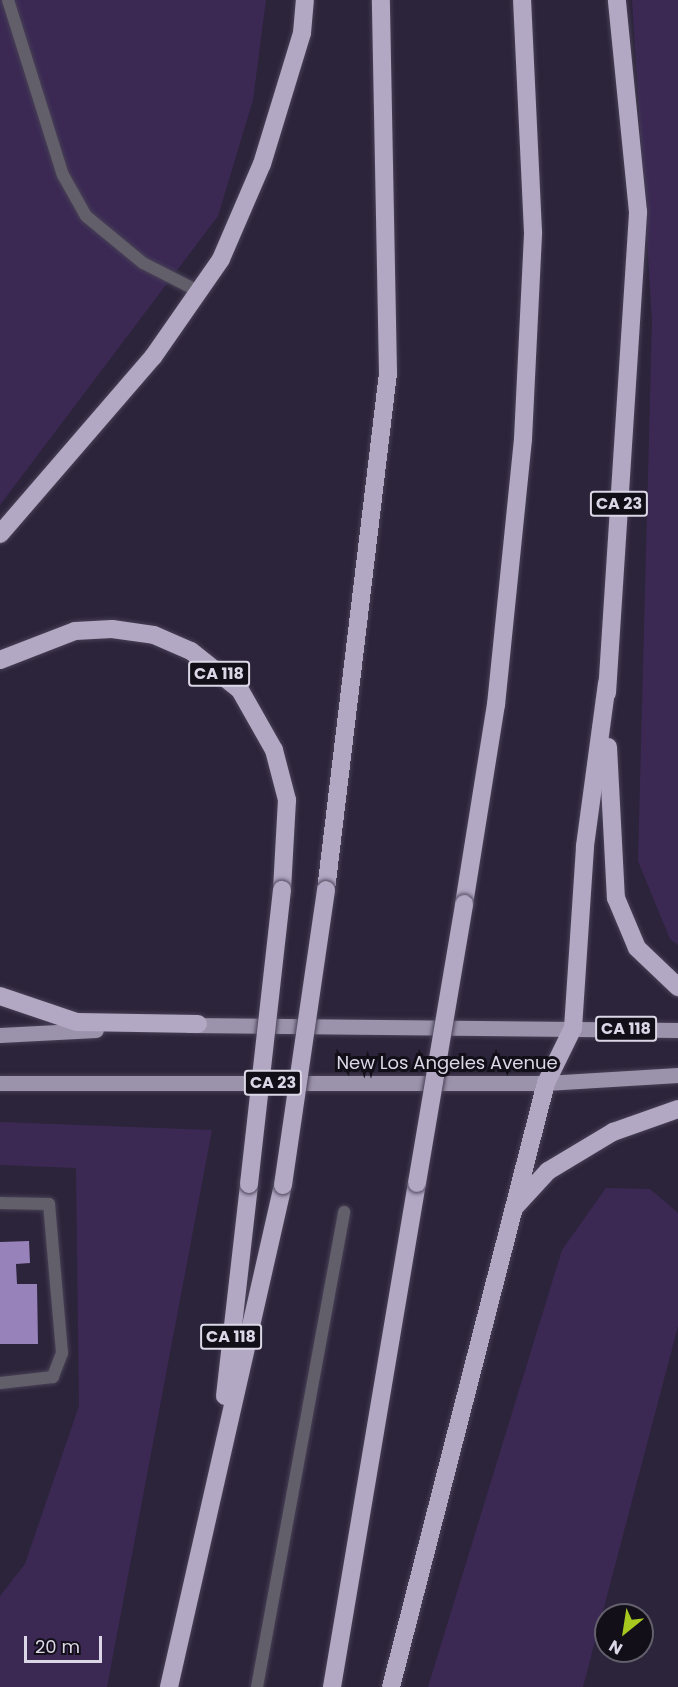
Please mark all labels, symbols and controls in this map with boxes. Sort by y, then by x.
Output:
road number: CA 23 [589,491,649,517]
road number: CA 118 [188,661,250,687]
road number: CA 118 [594,1016,658,1042]
street label: New Los Angeles Avenue [336,1052,558,1074]
road number: CA 23 [243,1070,303,1096]
road number: CA 118 [200,1324,262,1350]
north arrow [594,1603,654,1663]
scale bar [27,1624,105,1662]
text: 20 m [35,1634,80,1659]
text: N [605,1634,627,1660]

